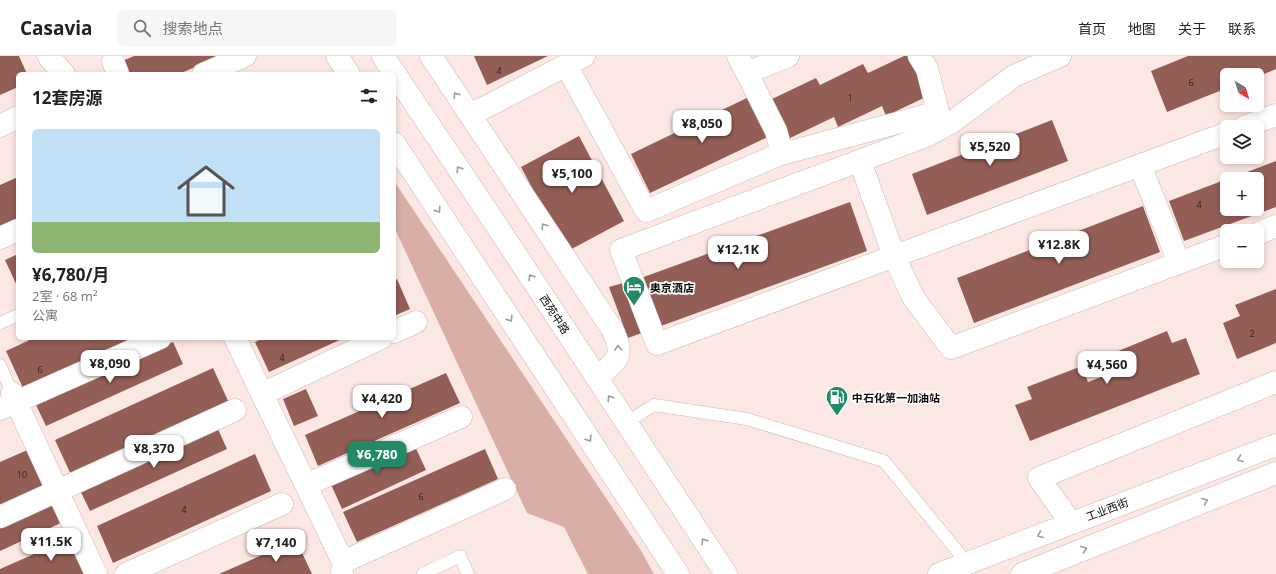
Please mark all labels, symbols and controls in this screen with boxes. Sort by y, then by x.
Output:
search box [117,10,397,46]
text: Casavia [20,15,93,41]
icon: search [131,17,153,39]
text: 搜索地点 [163,18,223,38]
text: 首页 [1078,19,1106,38]
text: 地图 [1128,19,1156,38]
text: 关于 [1178,19,1206,38]
text: 联系 [1228,19,1256,38]
house number: 4 [496,64,502,77]
north arrow [1220,68,1264,112]
map controls [1220,68,1264,268]
house number: 6 [1188,76,1194,89]
icon: filters [358,85,380,107]
text: 12套房源 [32,86,102,109]
house number: 1 [847,91,853,104]
one-way arrow [454,92,461,99]
pin: ¥8,050 [669,110,735,144]
text: ¥8,050 [682,114,722,132]
button: layers [1220,120,1264,164]
pin: ¥5,520 [957,133,1023,167]
text: ¥5,520 [970,137,1010,155]
icon: home [170,155,242,227]
pin: ¥5,100 [539,160,605,194]
text: ¥5,100 [552,164,592,182]
one-way arrow [456,166,463,173]
button: + [1220,172,1264,216]
house number: 4 [1196,198,1202,211]
one-way arrow [434,206,441,213]
one-way arrow [541,224,548,231]
button: − [1220,224,1264,268]
pin: ¥12.8K [1026,231,1092,265]
text: ¥12.8K [1038,235,1080,253]
pin: ¥12.1K [705,236,771,270]
text: ¥12.1K [717,240,759,258]
text: ¥6,780/月 [32,263,109,286]
one-way arrow [528,274,535,281]
hotel icon: 奥京酒店 [621,274,647,307]
place label: 奥京酒店 [650,280,694,295]
text: 2室 · 68 m² [32,287,97,305]
street label: 西苑中路 [537,291,573,337]
text: 公寓 [32,306,58,324]
one-way arrow [505,315,513,322]
house number: 2 [1249,327,1255,340]
one-way arrow [614,345,623,351]
pin: ¥8,090 [77,350,143,384]
house number: 4 [279,351,285,364]
pin: ¥4,560 [1074,351,1140,385]
text: ¥8,090 [90,354,130,372]
text: ¥4,560 [1087,355,1127,373]
house number: 6 [37,363,43,376]
fuel station icon: 中石化第一加油站 [824,384,850,417]
pin: ¥4,420 [349,385,415,419]
text: ¥4,420 [362,389,402,407]
place label: 中石化第一加油站 [852,390,940,405]
one-way arrow [608,395,615,402]
pin: ¥8,370 [121,435,187,469]
one-way arrow [584,435,592,442]
text: ¥8,370 [134,439,174,457]
pin: ¥6,780 [344,441,410,475]
text: ¥6,780 [357,445,397,463]
one-way arrow [1236,454,1243,462]
house number: 10 [17,468,27,481]
house number: 6 [418,490,424,503]
street label: 工业西街 [1084,494,1130,524]
one-way arrow [1201,498,1208,506]
house number: 4 [181,503,187,516]
pin: ¥11.5K [18,528,84,562]
pin: ¥7,140 [243,529,309,563]
one-way arrow [1036,531,1043,539]
text: ¥11.5K [30,532,72,550]
text: ¥7,140 [256,533,296,551]
one-way arrow [702,539,709,546]
one-way arrow [1081,546,1088,554]

